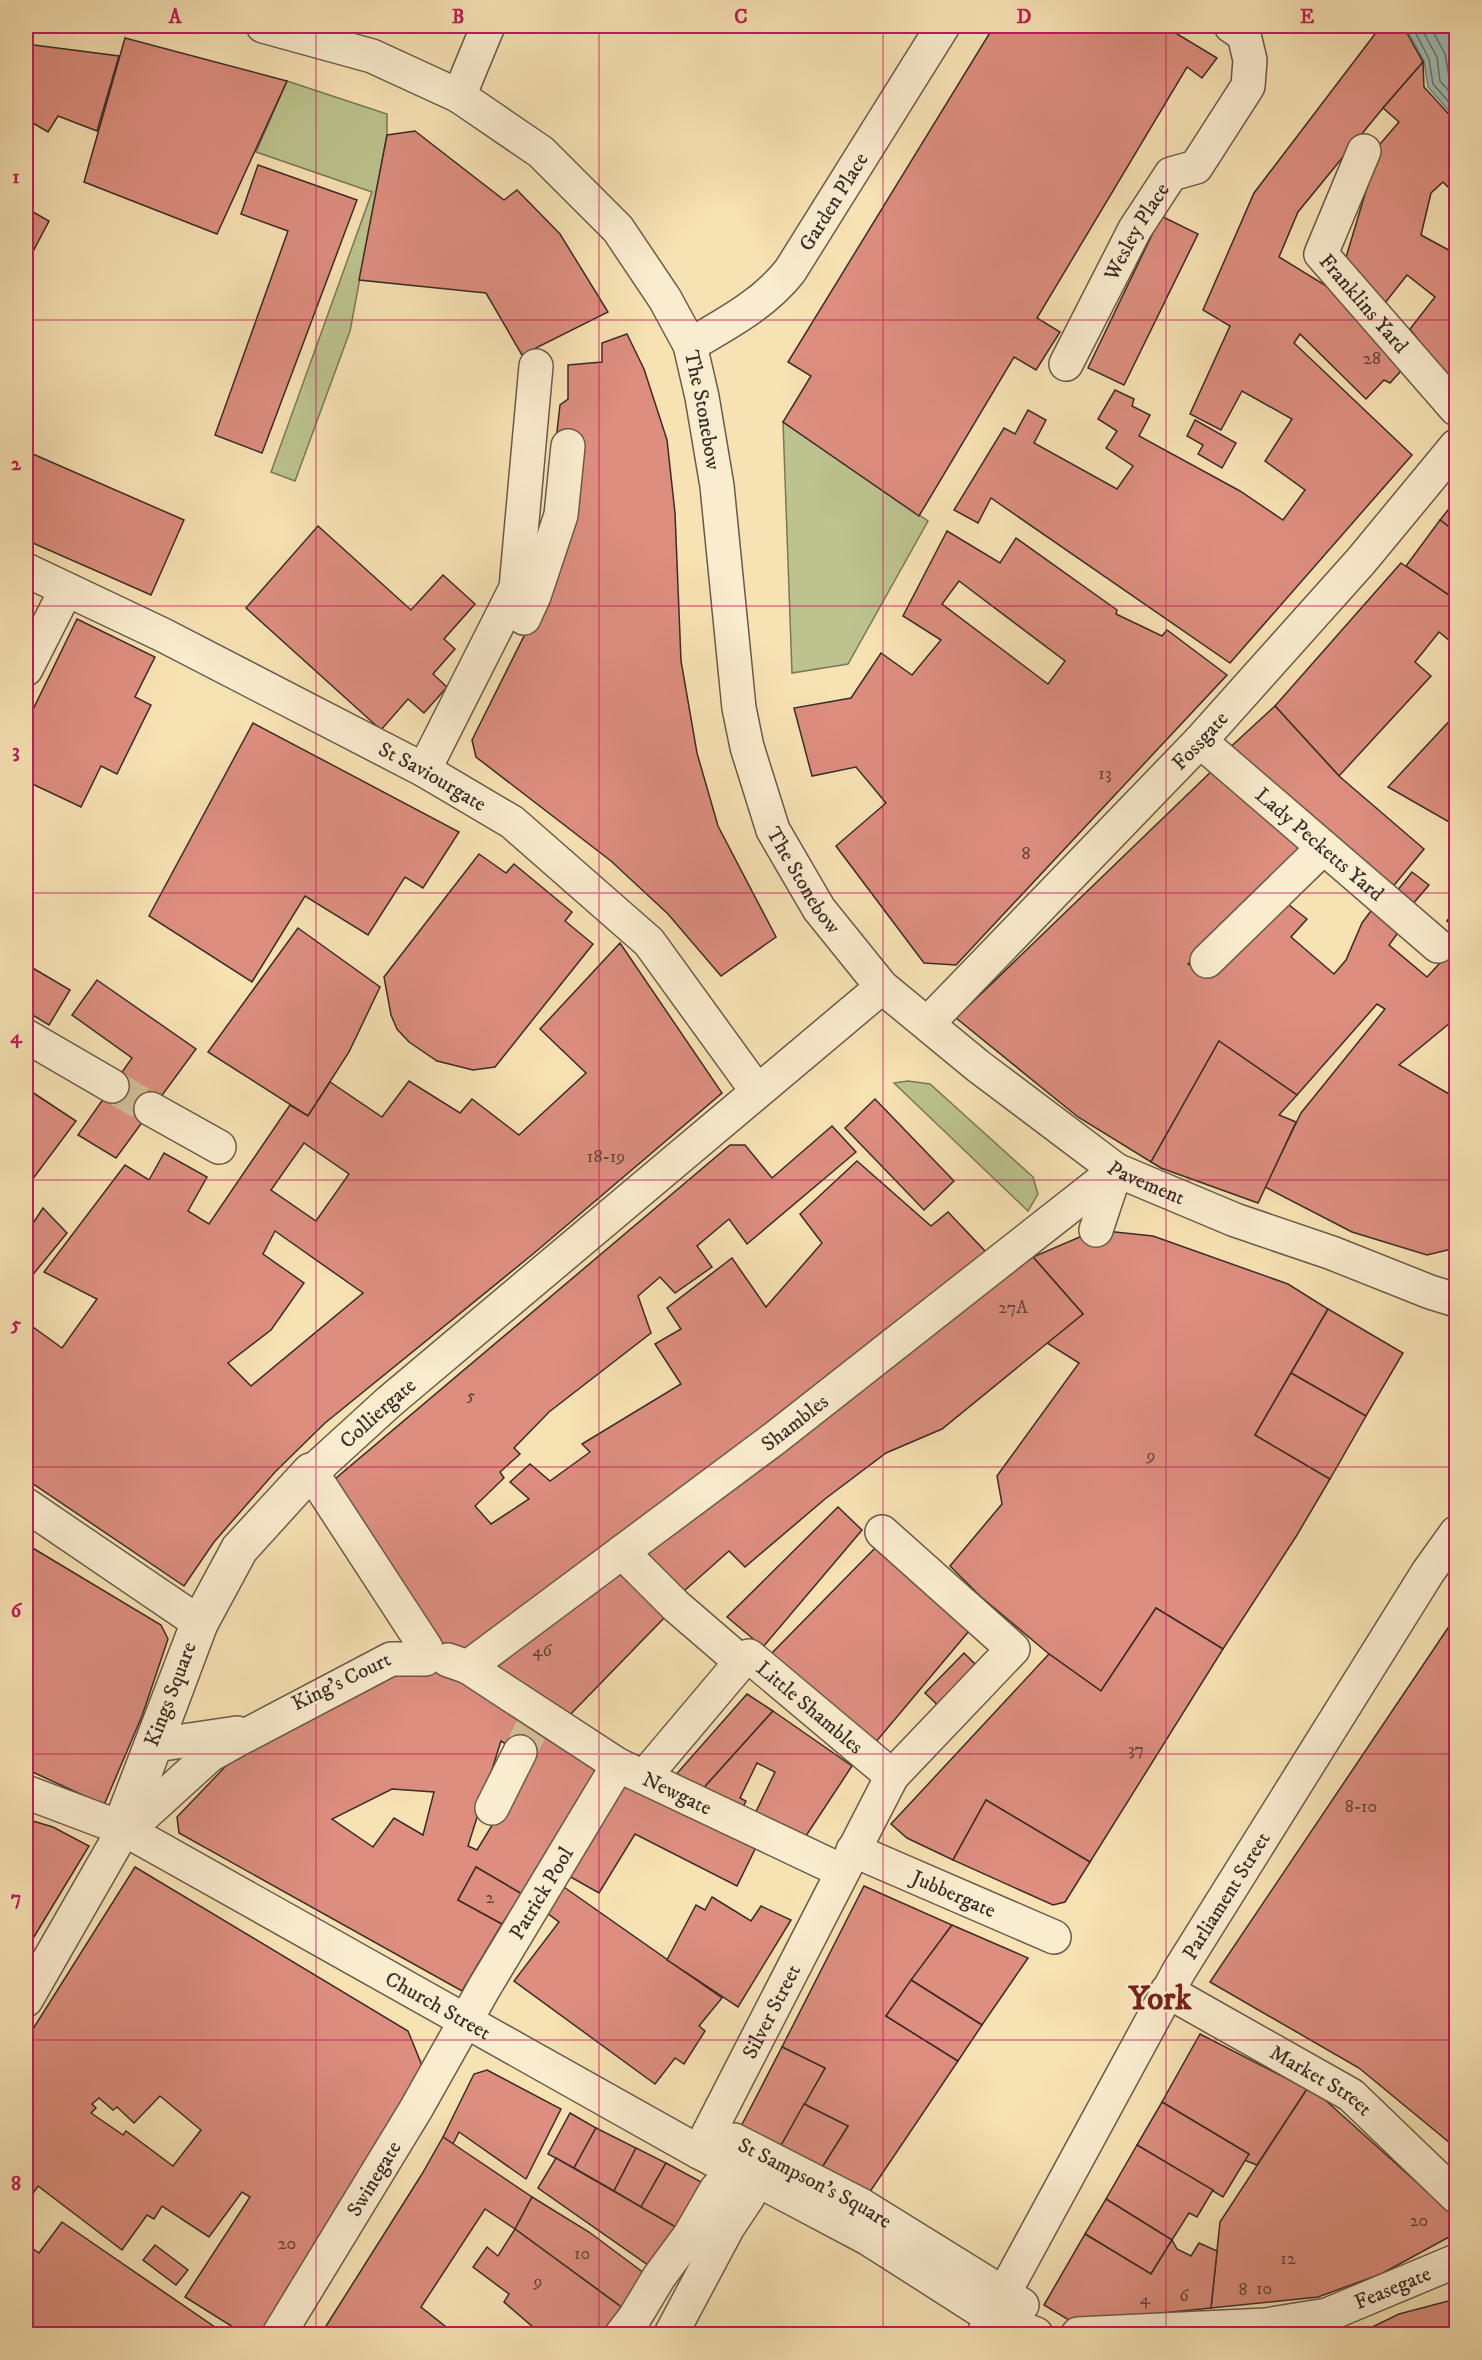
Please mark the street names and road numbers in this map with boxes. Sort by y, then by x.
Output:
street label: Garden Place [794,148,875,256]
street label: Wesley Place [1098,178,1176,286]
street label: Franklins Yard [1313,249,1414,359]
street label: The Stonebow [678,348,726,472]
street label: Fossgate [1167,706,1234,776]
street label: St Saviourgate [374,737,491,818]
street label: Lady Pecketts Yard [1249,782,1389,908]
street label: The Stonebow [760,822,846,940]
street label: Pavement [1102,1156,1189,1211]
street label: Colliergate [335,1373,422,1454]
street label: Shambles [756,1389,834,1458]
street label: Kings Square [139,1638,203,1750]
street label: King's Court [288,1647,395,1717]
street label: Little Shambles [750,1656,868,1760]
street label: Newgate [638,1766,716,1822]
street label: Parliament Street [1177,1827,1277,1965]
street label: Patrick Pool [504,1842,580,1945]
street label: Jubbergate [906,1864,1000,1924]
street label: Silver Street [737,1960,807,2063]
street label: Church Street [380,1966,495,2046]
street label: Market Street [1265,2040,1377,2122]
street label: St Sampson's Square [733,2132,896,2235]
street label: Swinegate [342,2136,408,2222]
street label: Feasegate [1351,2261,1435,2316]

